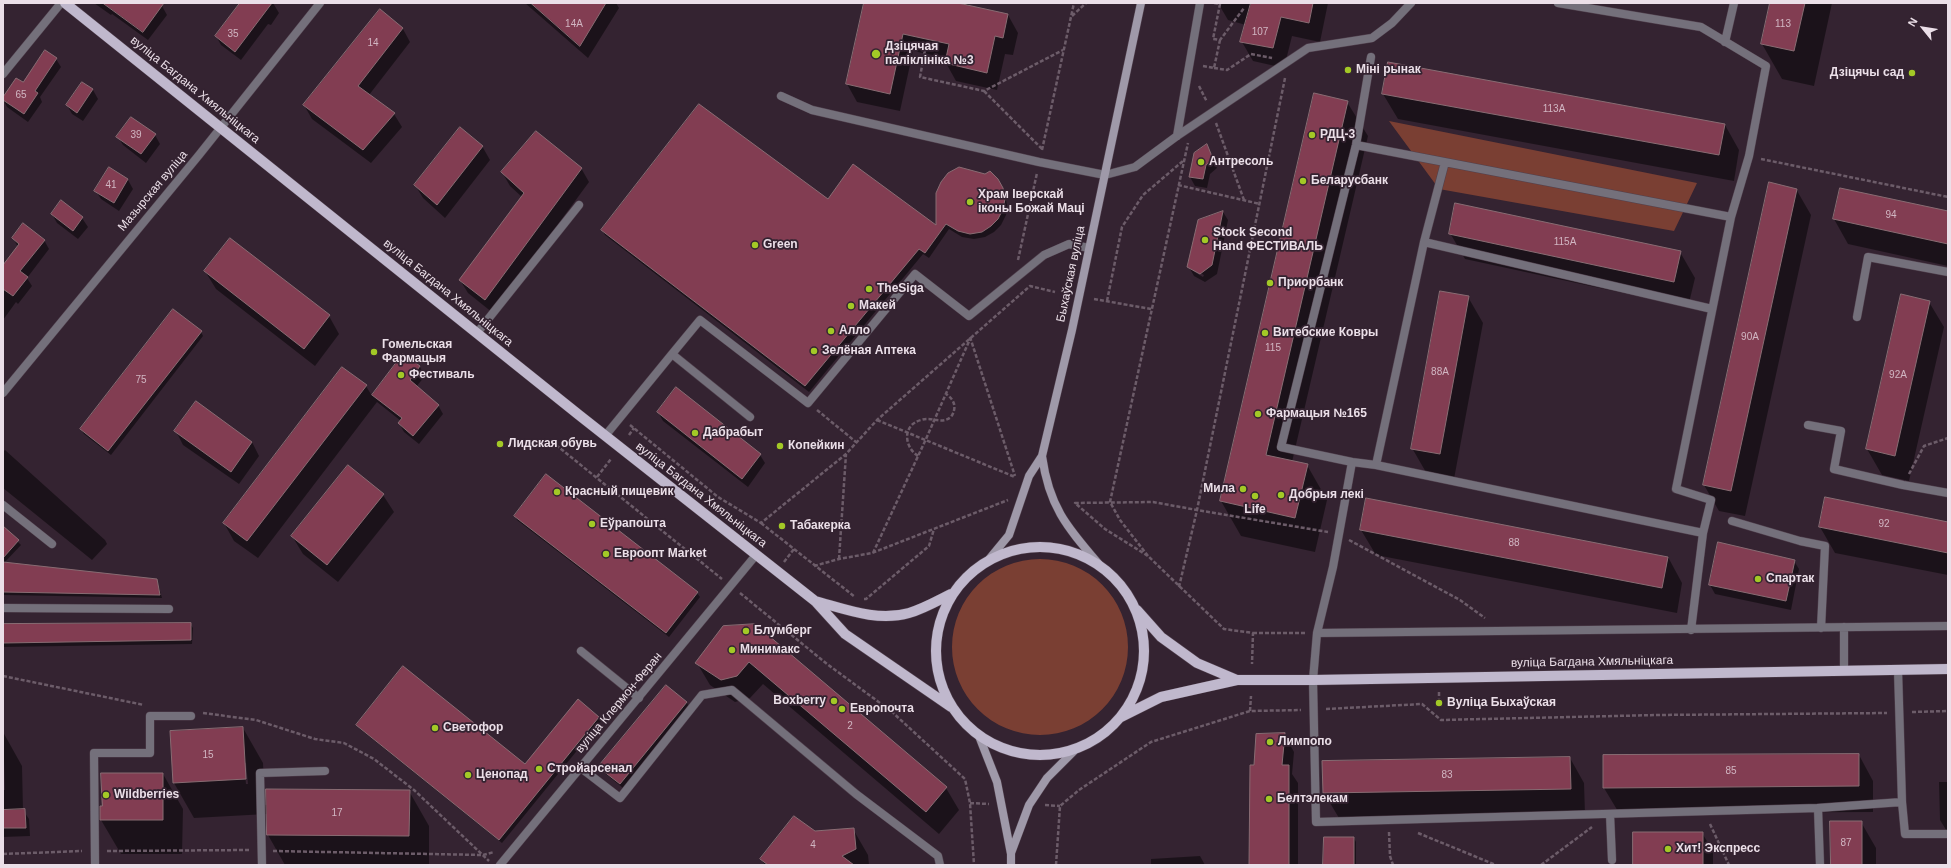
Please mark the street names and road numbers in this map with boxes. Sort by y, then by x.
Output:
street label: вуліца Багдана Хмяльніцкага [127,33,263,147]
street label: Мазырская вуліца [115,148,191,234]
street label: Быхаўская вуліца [1054,225,1088,323]
street label: вуліца Багдана Хмяльніцкага [380,236,516,350]
street label: вуліца Багдана Хмяльніцкага [633,439,769,551]
street label: вуліца Клермон-Феран [573,650,665,756]
street label: вуліца Багдана Хмяльніцкага [1511,653,1673,671]

